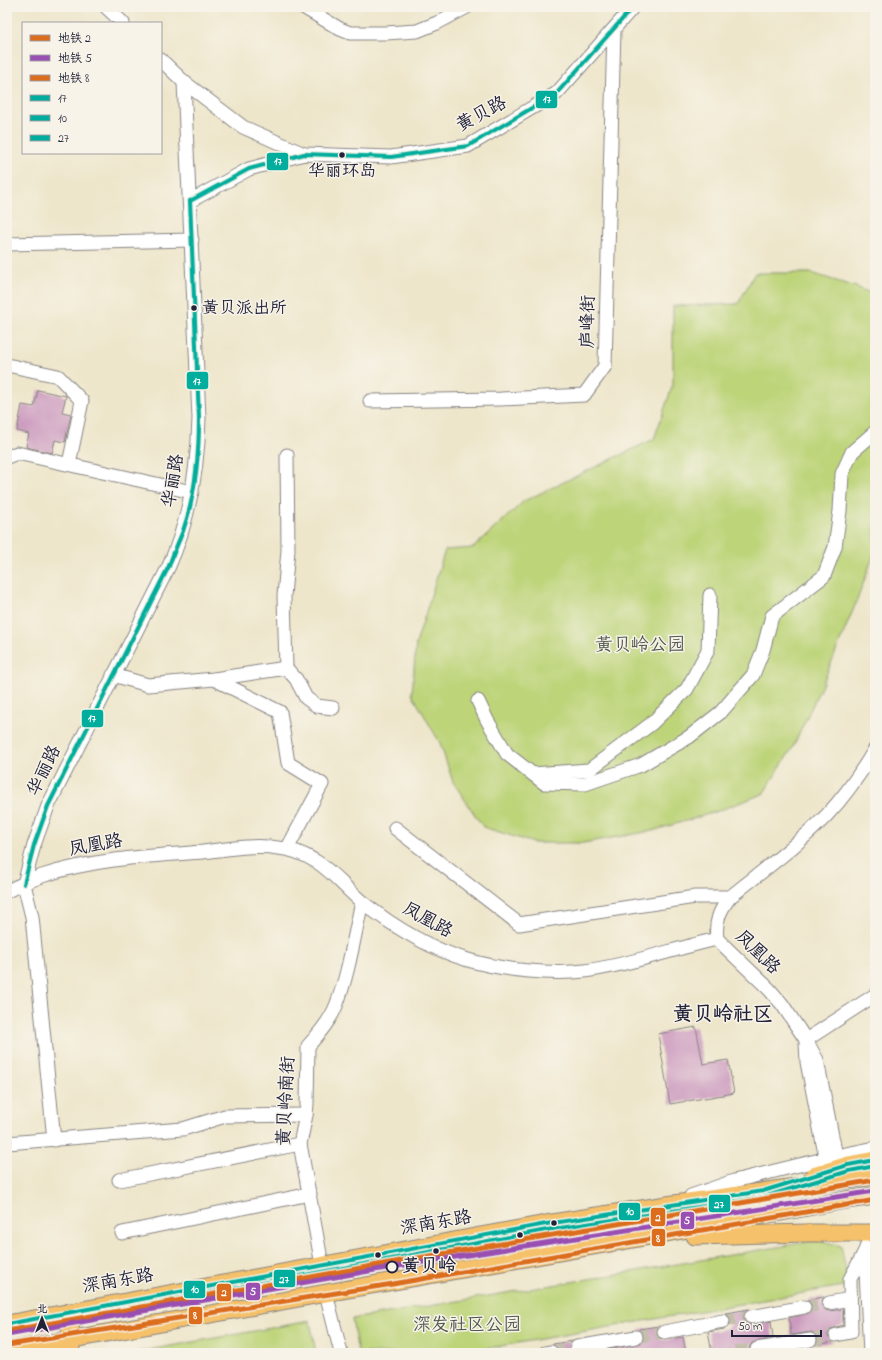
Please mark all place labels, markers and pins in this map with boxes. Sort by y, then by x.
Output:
marker: 华丽环岛 [337,150,347,160]
place label: 华丽环岛 [308,159,376,184]
place label: 黄贝派出所 [202,296,287,321]
marker: 黄贝派出所 [189,303,199,313]
unlabelled marker [549,1218,559,1228]
unlabelled marker [515,1230,525,1240]
unlabelled marker [431,1246,441,1256]
unlabelled marker [373,1250,383,1260]
place label: 黄贝岭 [402,1254,456,1280]
marker: 黄贝岭 [385,1260,399,1274]

